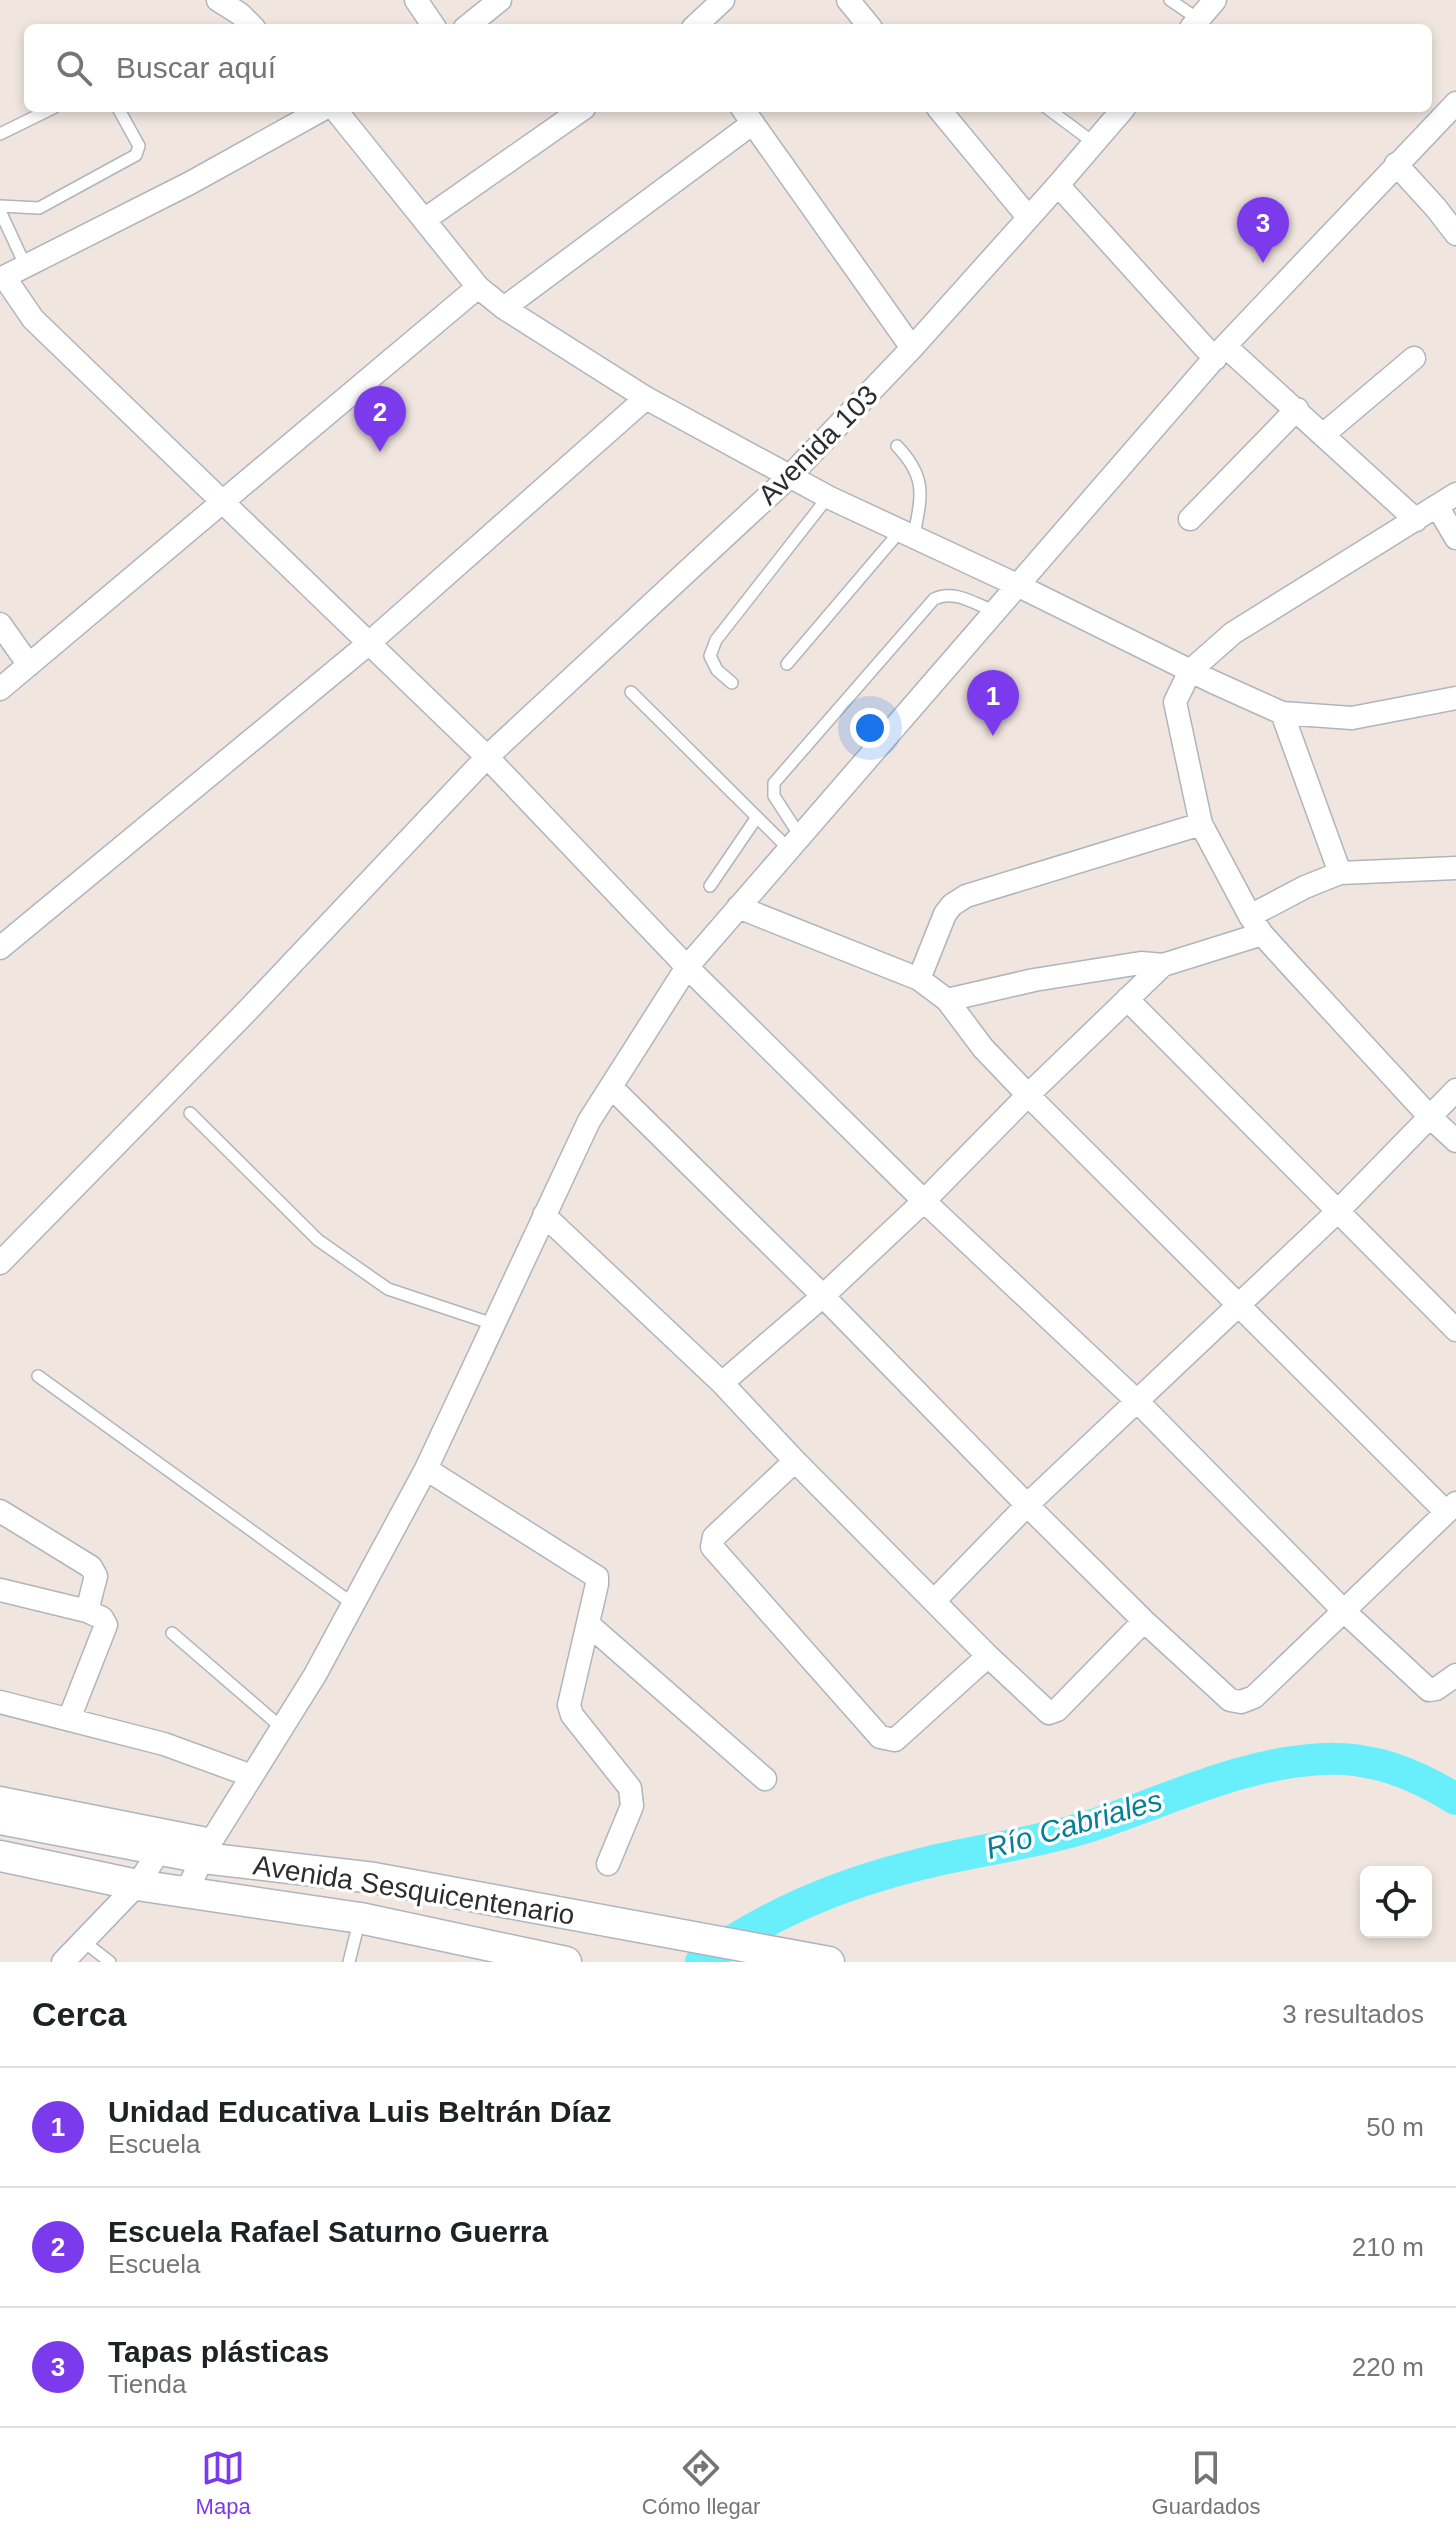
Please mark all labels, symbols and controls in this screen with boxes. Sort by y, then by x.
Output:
search box [24,24,1432,112]
icon: search [52,46,96,90]
text: Buscar aquí [116,51,276,84]
pin: 3 [1237,197,1289,263]
street label: Avenida 103 [752,379,884,511]
pin: 2 [354,386,406,452]
pin: 1 [967,670,1019,736]
your location [850,708,890,748]
water label: Río Cabriales [982,1783,1166,1865]
street label: Avenida Sesquicentenario [251,1849,577,1931]
map controls [1360,1866,1432,1938]
button: locate [1360,1866,1432,1938]
text: Cerca [32,1995,127,2033]
text: 3 resultados [1282,1999,1424,2029]
text: Unidad Educativa Luis Beltrán Díaz [108,2095,611,2128]
text: 1 [51,2112,65,2142]
text: 50 m [1366,2112,1424,2142]
text: Escuela [108,2129,201,2159]
text: Escuela Rafael Saturno Guerra [108,2215,548,2248]
text: 2 [51,2232,65,2262]
text: 210 m [1352,2232,1424,2262]
text: Escuela [108,2249,201,2279]
text: Tapas plásticas [108,2335,329,2368]
text: 3 [51,2352,65,2382]
text: 220 m [1352,2352,1424,2382]
text: Tienda [108,2369,187,2399]
tab: Mapa [196,2446,251,2520]
tab: Cómo llegar [642,2446,760,2520]
tab: Guardados [1152,2446,1260,2520]

